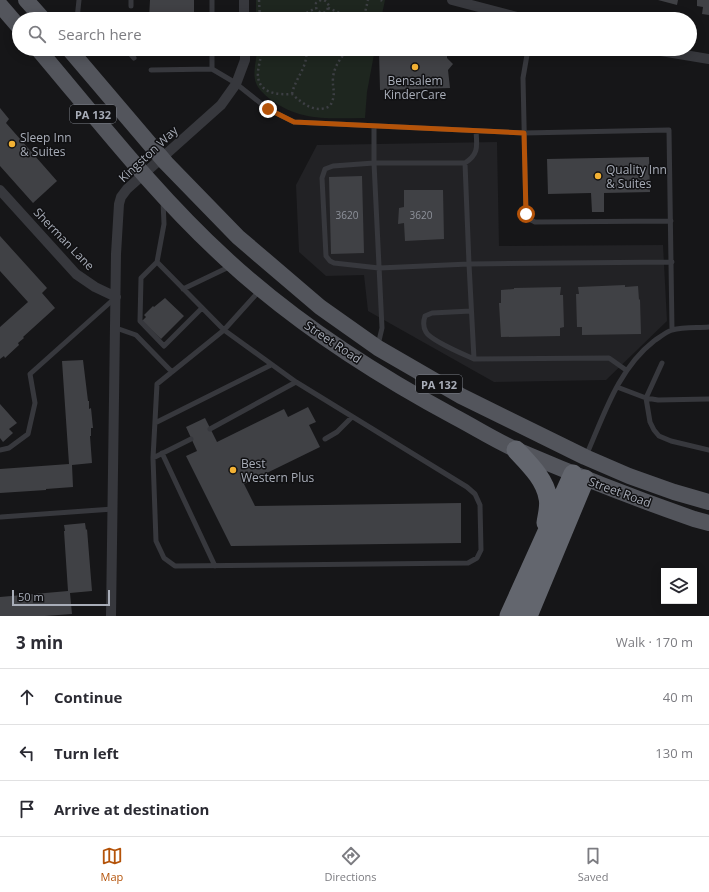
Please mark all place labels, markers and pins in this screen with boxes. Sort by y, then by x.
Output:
marker: Bensalem KinderCare [410,62,420,72]
place label: Bensalem KinderCare [384,72,447,103]
place label: Sleep Inn & Suites [20,129,72,160]
marker: Sleep Inn & Suites [7,139,17,149]
place label: Quality Inn & Suites [606,161,667,192]
marker: Quality Inn & Suites [593,171,603,181]
place label: Best Western Plus [241,455,315,486]
marker: Best Western Plus [228,465,238,475]

